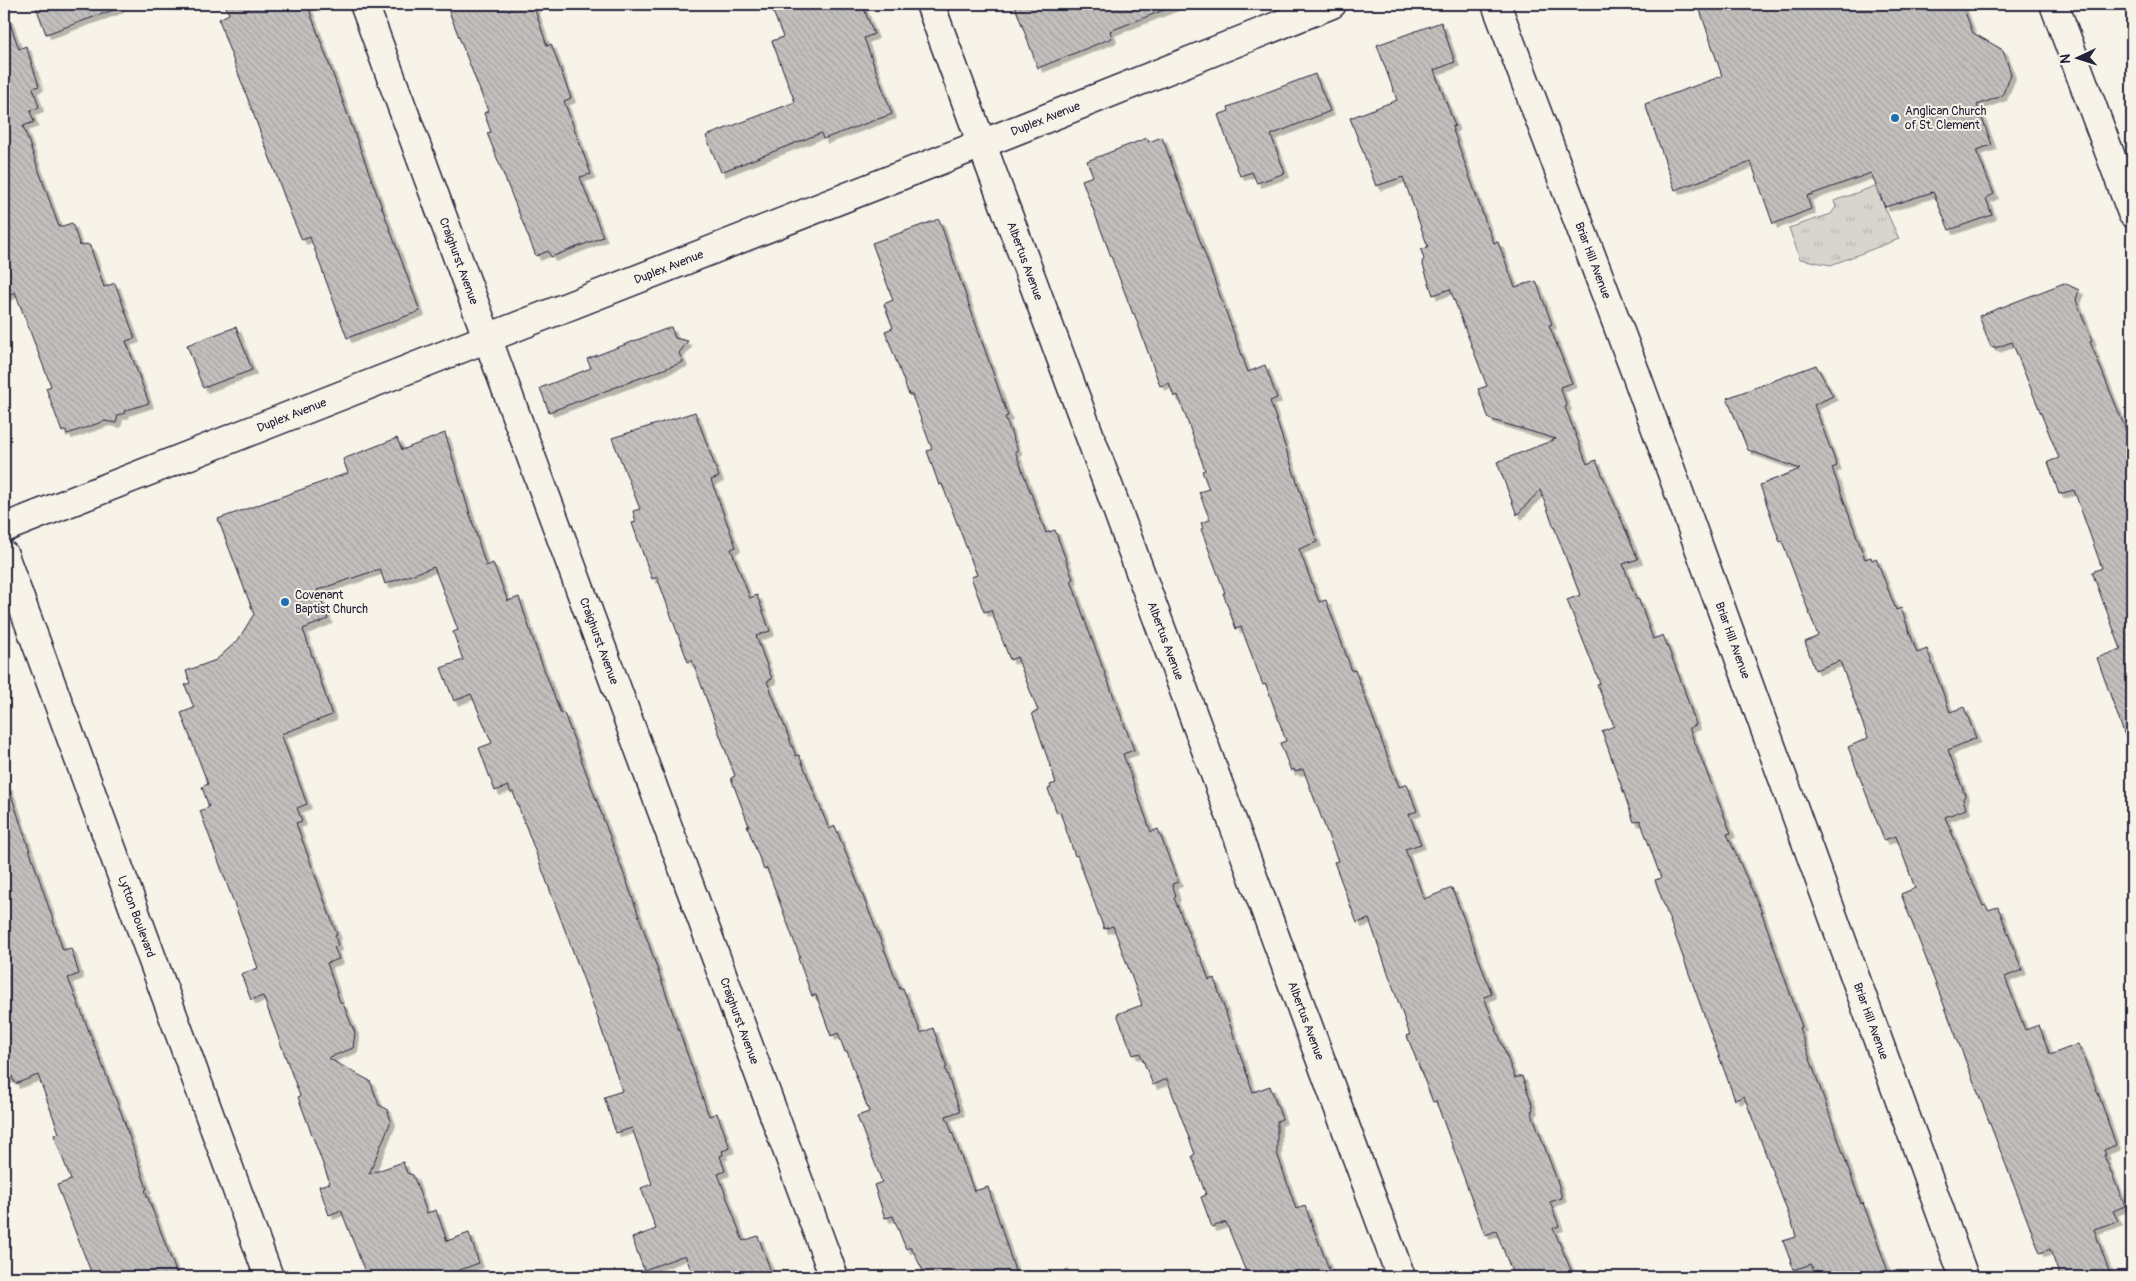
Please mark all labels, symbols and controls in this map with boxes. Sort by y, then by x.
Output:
north arrow [2054,32,2104,82]
text: N [2057,54,2074,64]
street label: Duplex Avenue [1009,98,1082,139]
place label: Anglican Church of St. Clement [1905,104,1987,133]
marker: Anglican Church of St. Clement [1889,112,1901,124]
street label: Craighurst Avenue [436,216,482,307]
street label: Albertus Avenue [1004,220,1046,302]
street label: Briar Hill Avenue [1572,220,1614,301]
street label: Duplex Avenue [632,247,706,287]
street label: Duplex Avenue [255,395,329,435]
place label: Covenant Baptist Church [295,588,368,617]
marker: Covenant Baptist Church [279,596,291,608]
street label: Craighurst Avenue [576,596,622,686]
street label: Albertus Avenue [1144,599,1187,682]
street label: Briar Hill Avenue [1712,600,1754,681]
street label: Lytton Boulevard [115,873,159,960]
street label: Craighurst Avenue [717,975,762,1066]
street label: Albertus Avenue [1285,979,1328,1062]
street label: Briar Hill Avenue [1850,981,1892,1062]

